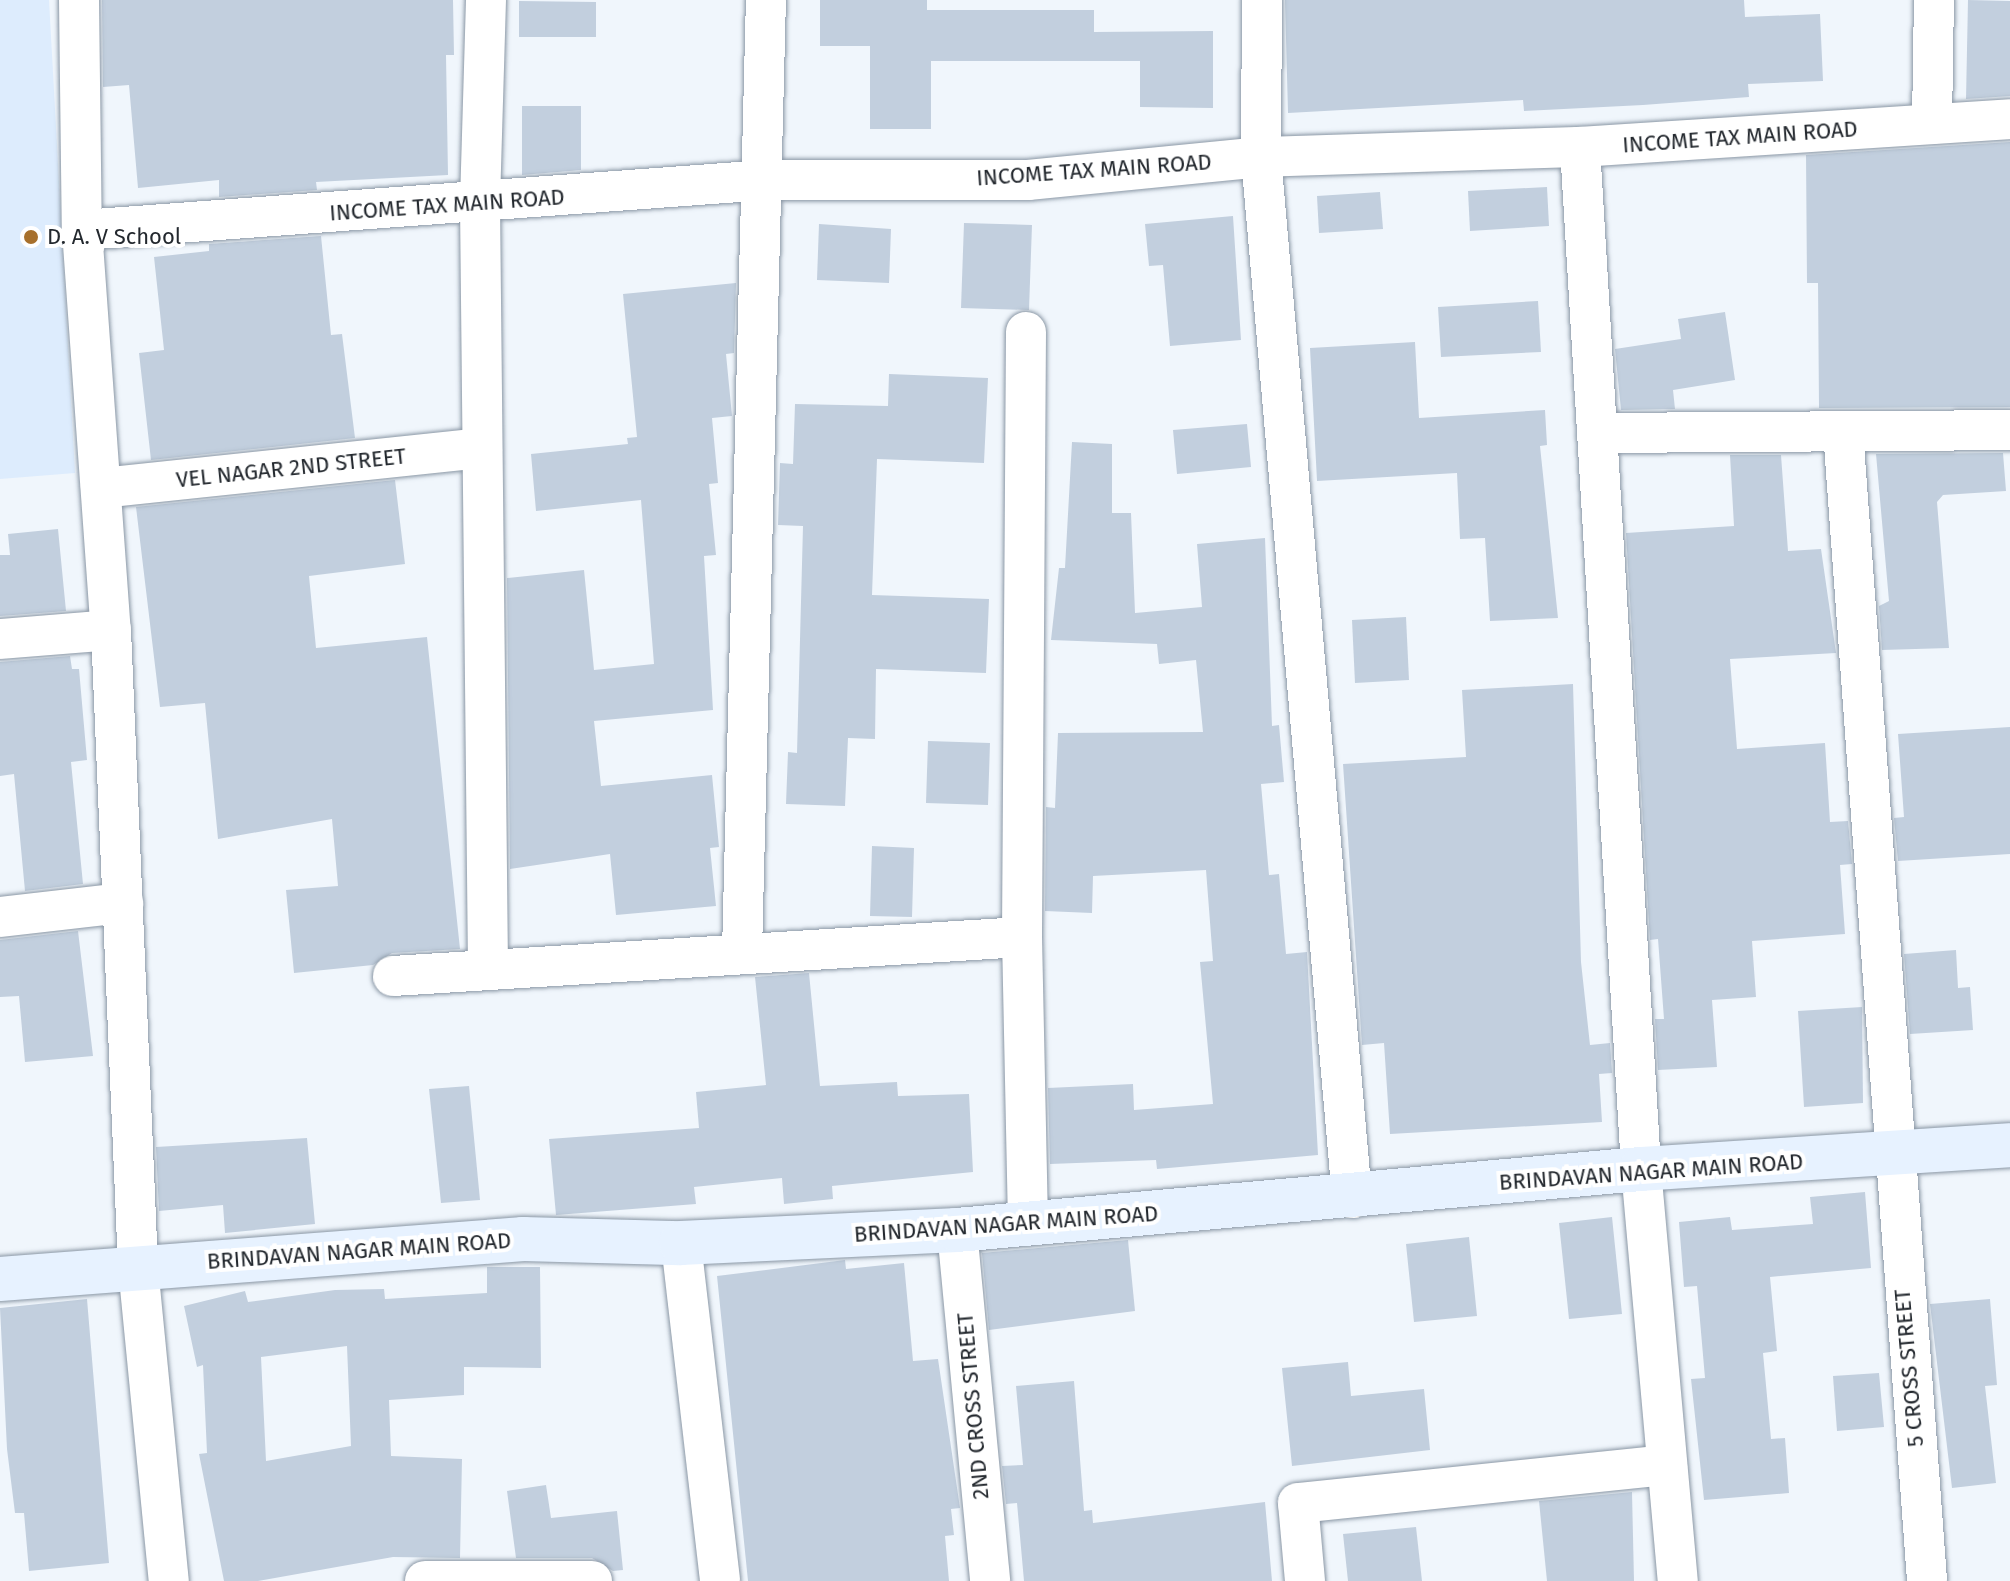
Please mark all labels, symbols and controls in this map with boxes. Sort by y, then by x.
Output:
street label: INCOME TAX MAIN ROAD [1622,116,1858,158]
street label: INCOME TAX MAIN ROAD [976,149,1212,191]
street label: INCOME TAX MAIN ROAD [329,184,565,226]
place label: D. A. V School [47,224,181,250]
marker: D. A. V School [22,228,40,246]
street label: VEL NAGAR 2ND STREET [175,443,407,493]
street label: BRINDAVAN NAGAR MAIN ROAD [1498,1148,1804,1196]
street label: BRINDAVAN NAGAR MAIN ROAD [853,1200,1159,1248]
street label: BRINDAVAN NAGAR MAIN ROAD [206,1227,512,1275]
street label: 5 CROSS STREET [1889,1288,1929,1448]
street label: 2ND CROSS STREET [952,1312,994,1500]

